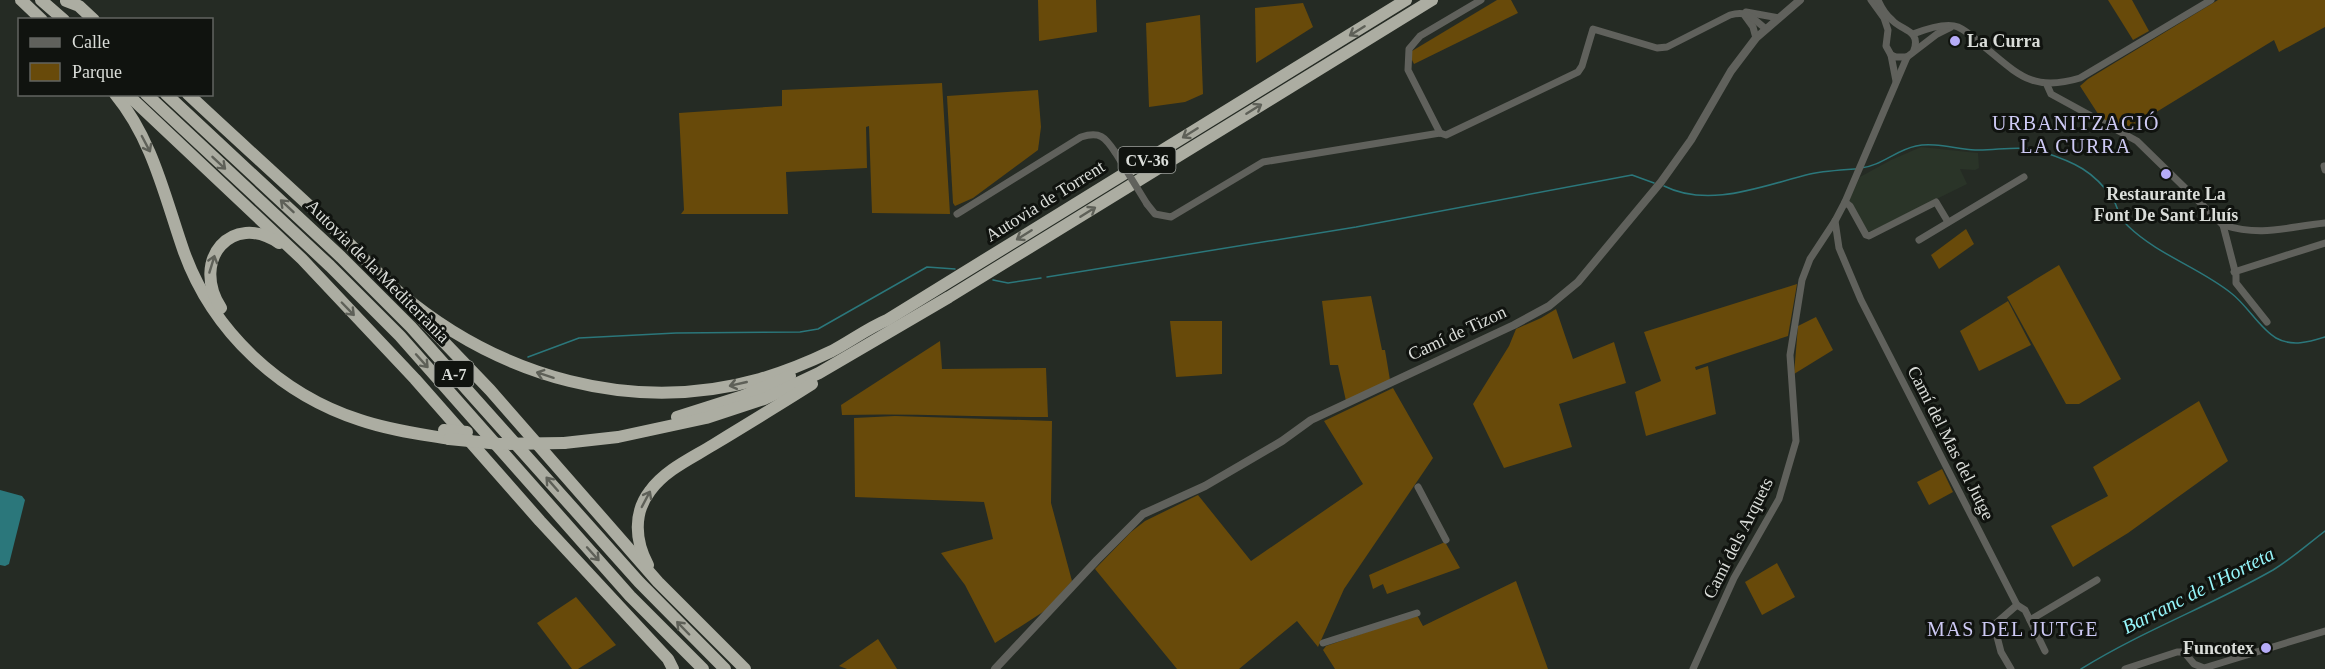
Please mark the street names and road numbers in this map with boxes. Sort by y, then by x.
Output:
road number: CV-36 [1118,147,1176,173]
street label: Autovia de Torrent [982,156,1108,246]
street label: Autovia de la Mediterrània [302,195,454,347]
street label: Camí de Tizon [1405,302,1509,364]
road number: A-7 [434,361,474,387]
street label: Camí del Mas del Jutge [1904,363,1998,523]
street label: Camí dels Arquets [1699,474,1777,602]

